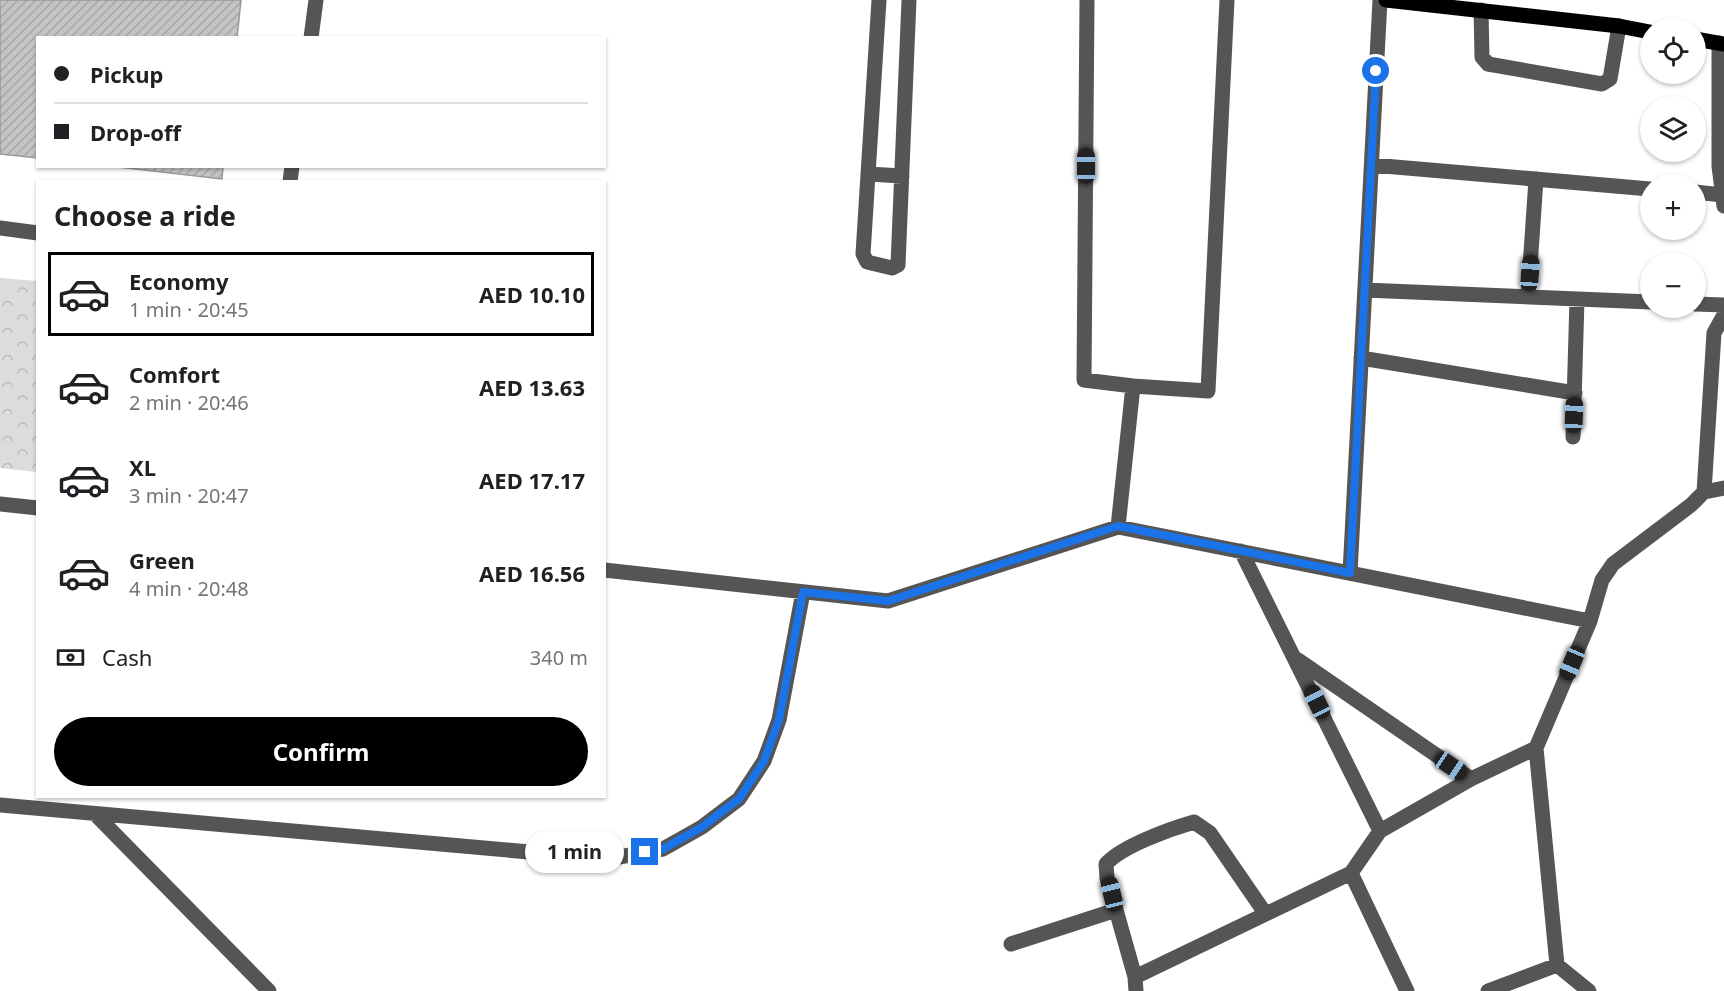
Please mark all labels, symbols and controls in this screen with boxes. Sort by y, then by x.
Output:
map controls [1640,18,1706,318]
button: locate [1640,18,1706,84]
route start [1362,57,1389,84]
text: Pickup [90,59,163,89]
button: layers [1640,96,1706,162]
text: Drop-off [90,117,181,147]
car [1077,148,1095,184]
button: + [1640,174,1706,240]
text: Choose a ride [54,197,236,234]
button: − [1640,252,1706,318]
car [1520,254,1540,292]
text: Economy [129,266,228,296]
icon: car [57,267,111,321]
text: AED 10.10 [479,279,585,309]
text: 1 min · 20:45 [129,296,249,323]
text: Comfort [129,359,220,389]
icon: car [57,360,111,414]
text: AED 13.63 [479,372,585,402]
text: 2 min · 20:46 [129,389,249,416]
car [1564,397,1584,433]
text: XL [129,452,156,482]
icon: car [57,453,111,507]
text: AED 17.17 [479,465,585,495]
text: 3 min · 20:47 [129,482,249,509]
text: Green [129,545,195,575]
icon: car [57,546,111,600]
text: AED 16.56 [479,558,585,588]
text: 4 min · 20:48 [129,575,249,602]
icon: cash [54,641,87,674]
text: Cash [102,642,152,672]
car [1557,643,1587,683]
text: 340 m [530,644,588,671]
car [1301,682,1333,722]
button: Confirm [54,717,588,786]
car [1431,748,1471,784]
callout: 1 min [525,831,624,873]
text: 1 min [547,838,602,865]
route end [631,838,658,865]
car [1099,874,1125,914]

